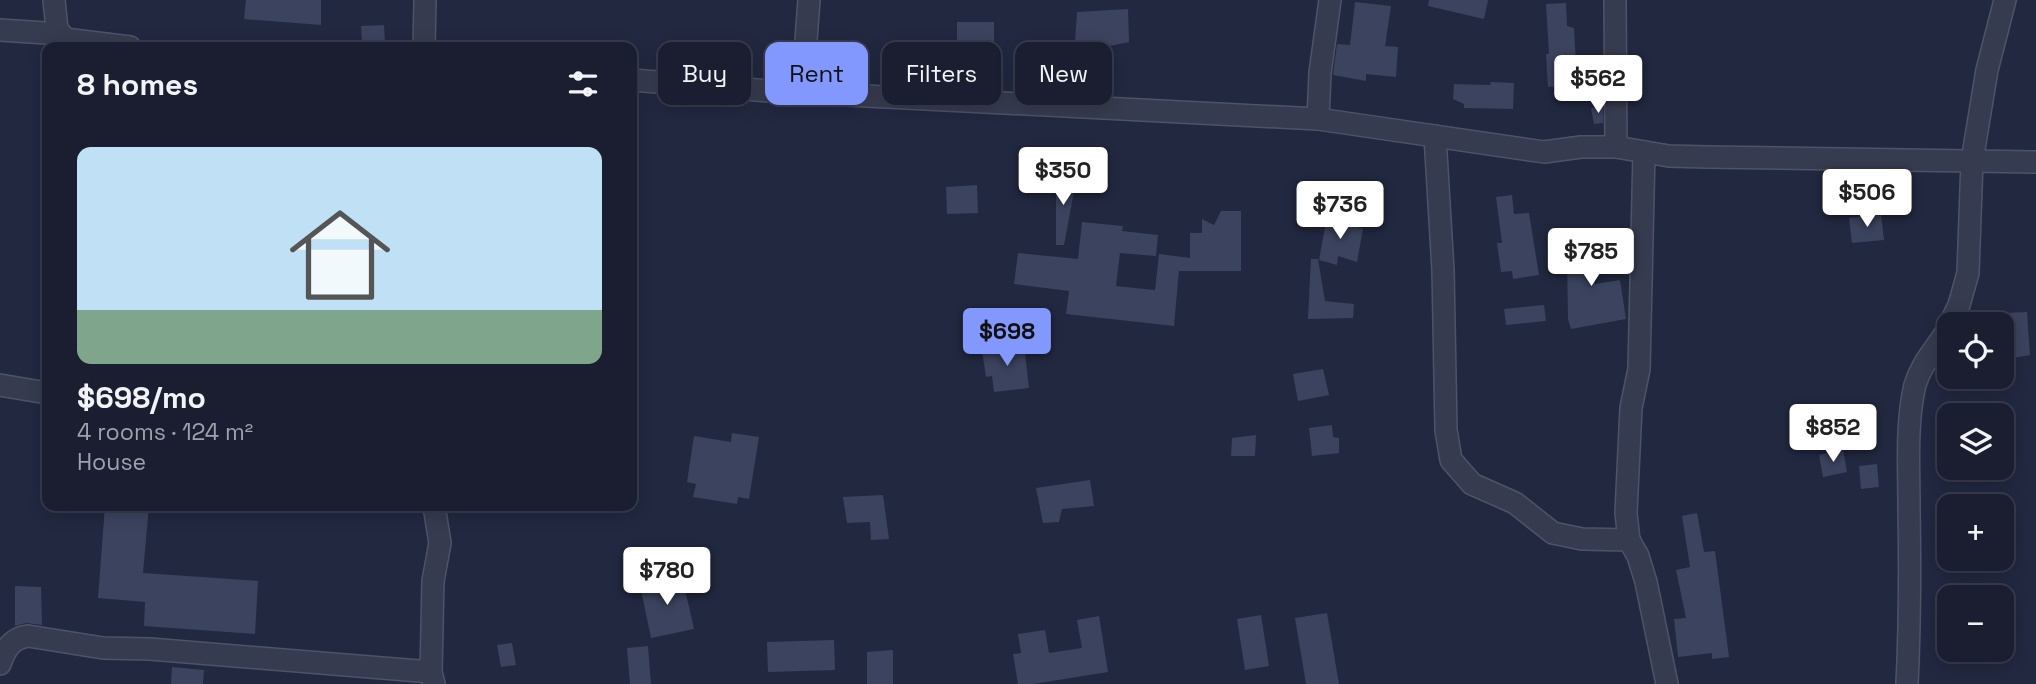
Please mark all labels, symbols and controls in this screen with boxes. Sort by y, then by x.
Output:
chip: Buy [658,42,751,105]
chip: Rent [765,42,868,105]
chip: Filters [882,42,1001,105]
chip: New [1015,42,1112,105]
pin: $562 [1557,55,1639,115]
text: $562 [1570,63,1626,93]
text: 8 homes [77,65,198,104]
icon: filters [564,65,602,103]
pin: $350 [1022,148,1104,207]
text: $350 [1035,155,1091,185]
pin: $506 [1826,170,1908,229]
text: $506 [1839,177,1895,207]
pin: $736 [1299,182,1381,241]
text: $736 [1313,189,1367,219]
icon: home [277,192,403,318]
pin: $785 [1550,229,1632,288]
text: $785 [1564,236,1618,266]
pin: $698 [966,308,1048,368]
map controls [1937,312,2014,662]
button: locate [1937,312,2014,389]
text: $698 [979,316,1035,346]
text: $698/mo [77,378,206,417]
button: layers [1937,403,2014,480]
pin: $852 [1792,405,1874,464]
text: $852 [1805,412,1861,442]
text: 4 rooms · 124 m² [77,417,253,447]
text: House [77,447,146,477]
button: + [1937,494,2014,571]
pin: $780 [626,548,708,607]
text: $780 [639,555,695,585]
button: − [1937,585,2014,662]

